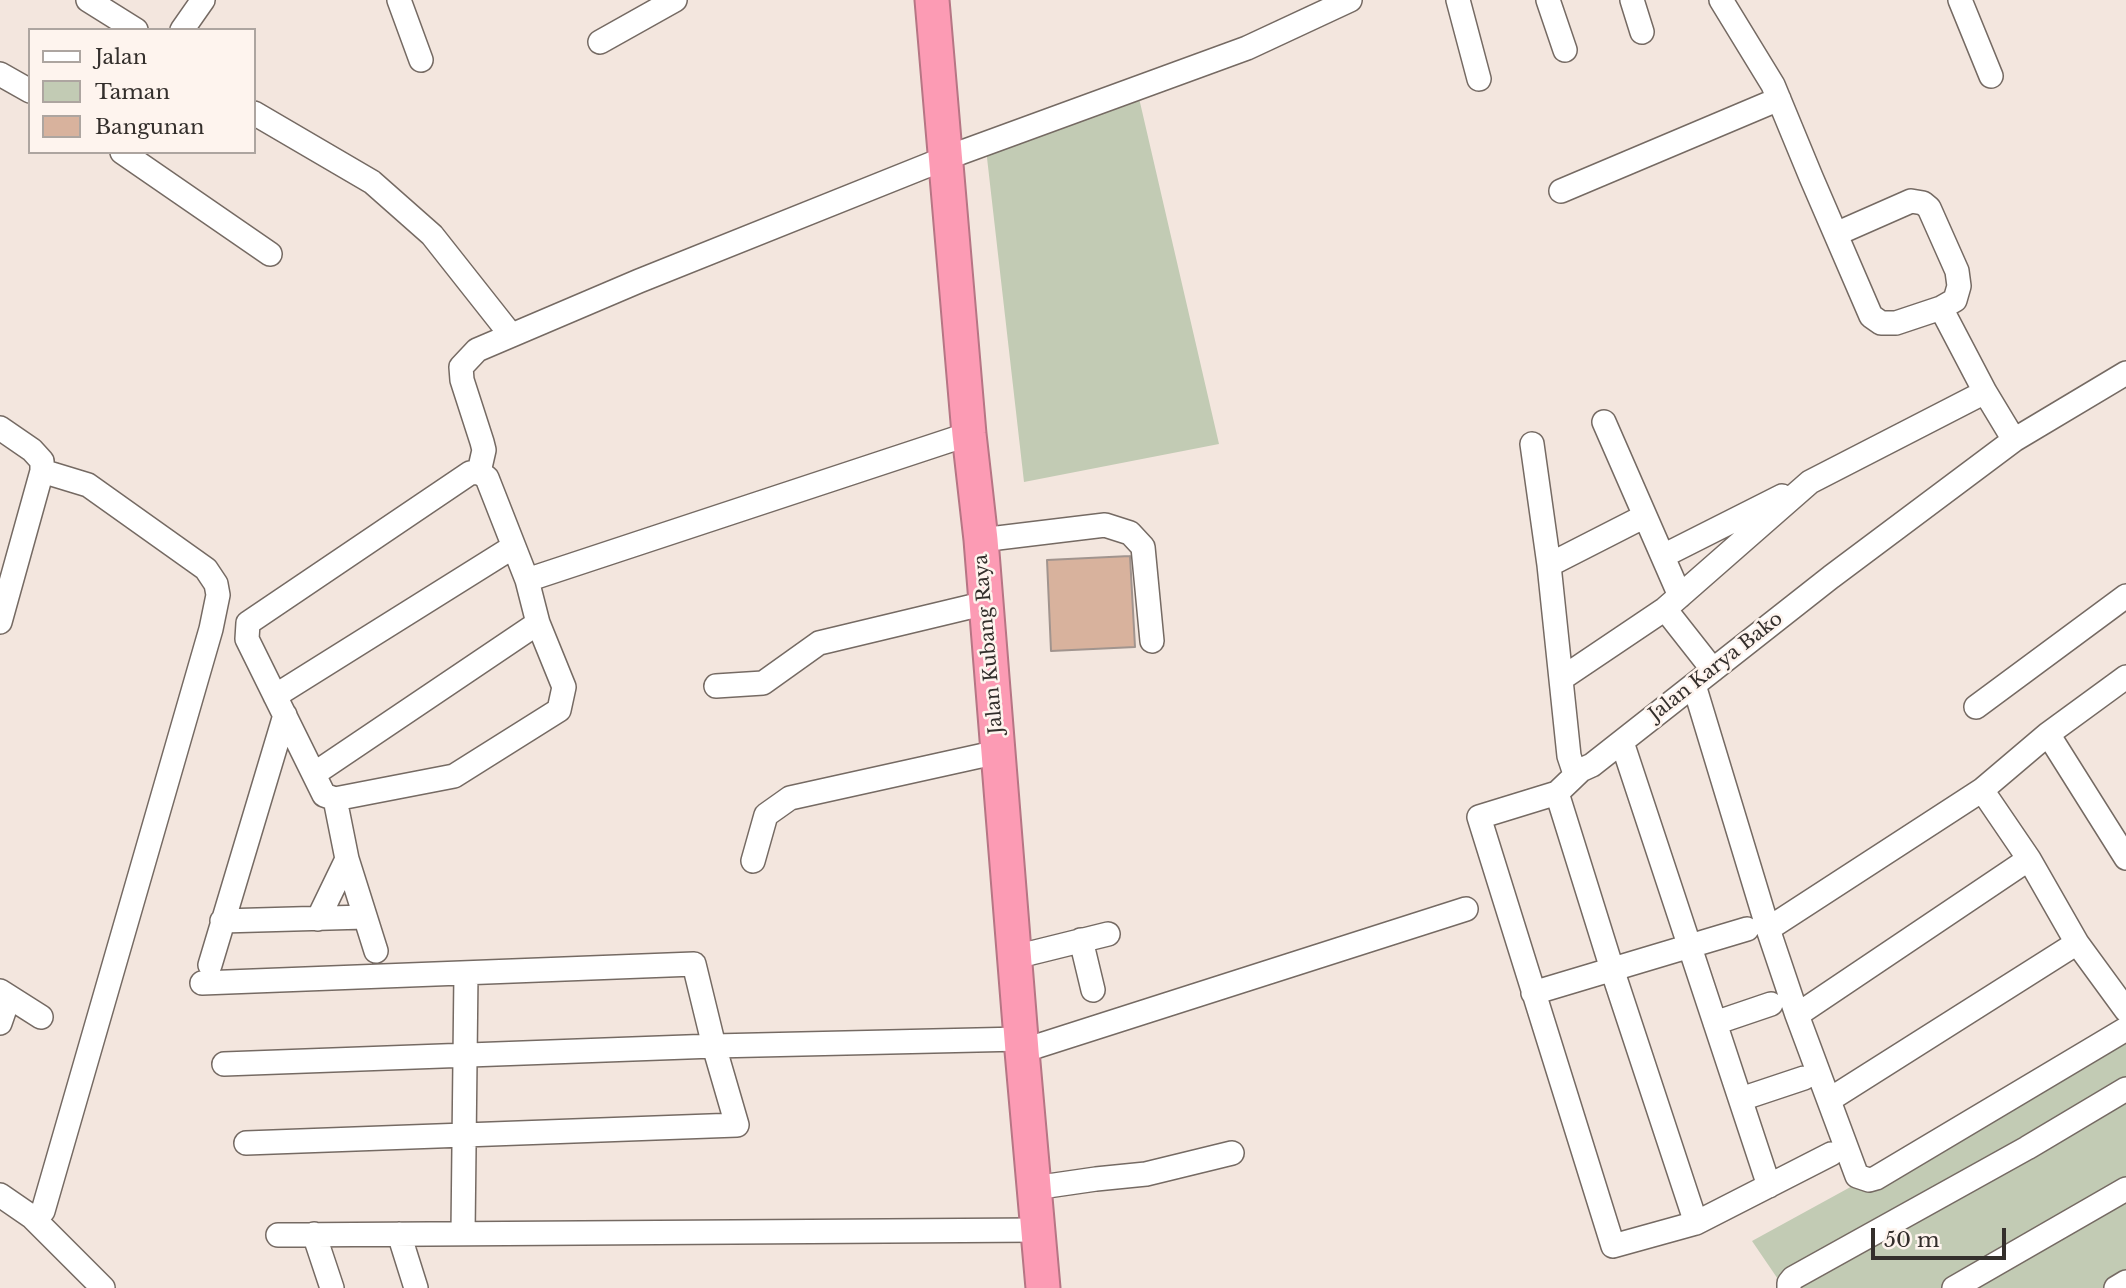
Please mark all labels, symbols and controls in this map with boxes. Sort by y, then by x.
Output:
legend [28,28,256,154]
text: Jalan [95,44,147,70]
text: Taman [95,79,170,105]
text: Bangunan [95,114,204,140]
street label: Jalan Kubang Raya [970,553,1008,735]
street label: Jalan Karya Bako [1645,608,1787,726]
scale bar [1874,1214,2009,1258]
text: 50 m [1884,1227,1939,1253]

